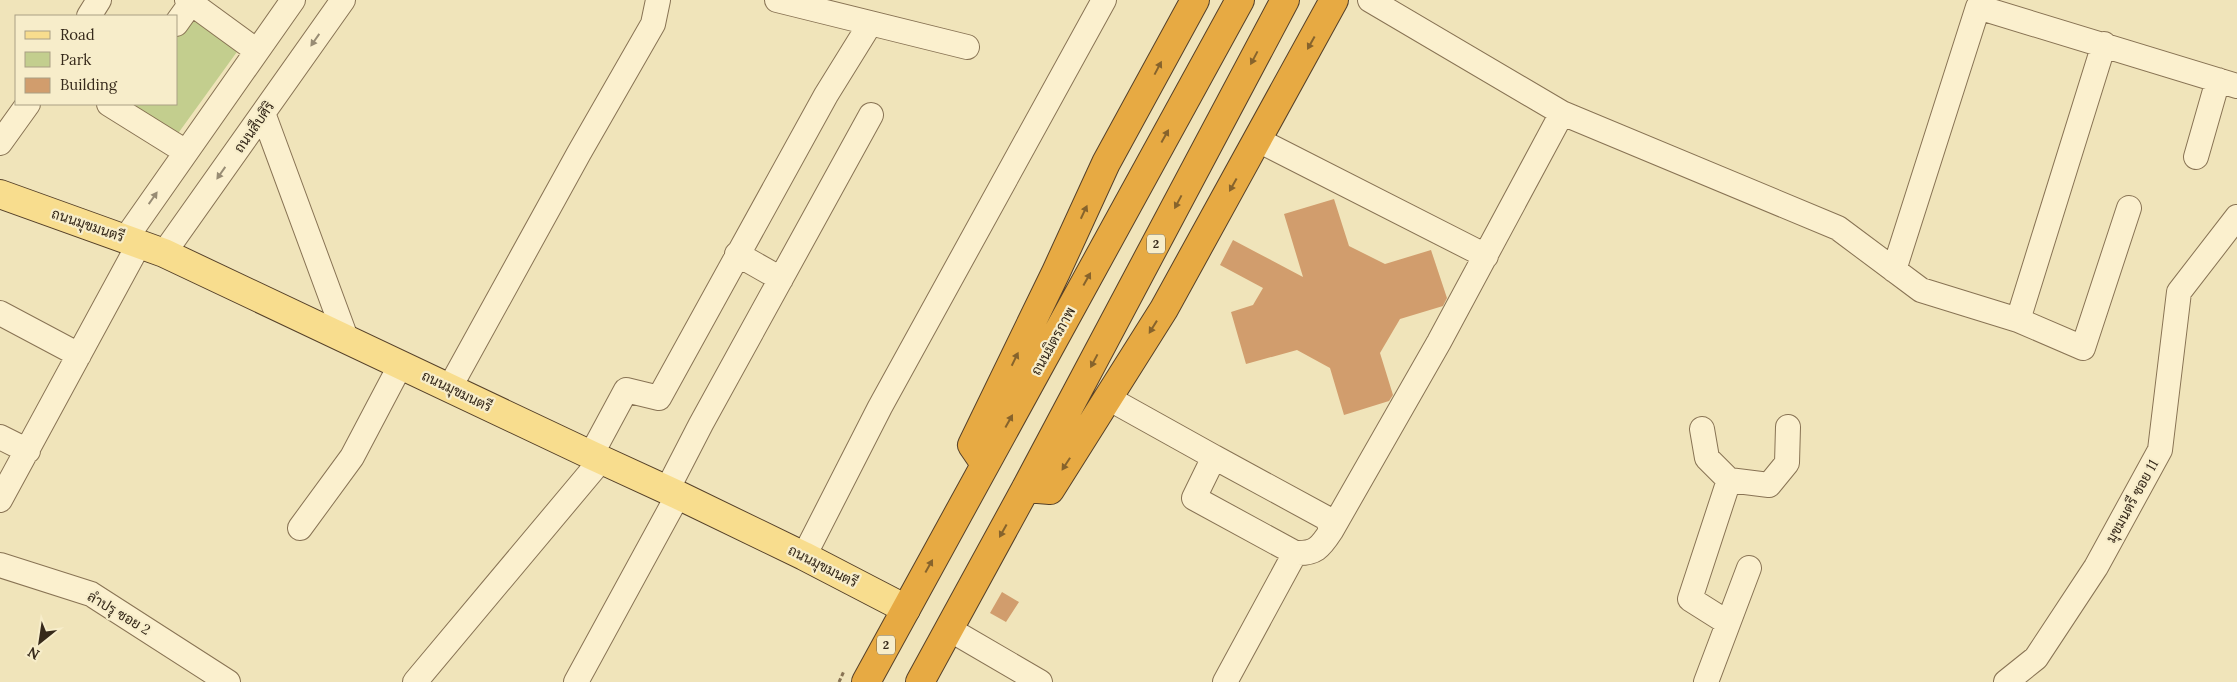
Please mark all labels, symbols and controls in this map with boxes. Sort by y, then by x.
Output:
legend [15,15,178,105]
text: Road [60,25,95,44]
one-way arrow [310,33,320,47]
one-way arrow [1307,35,1315,50]
text: Park [60,50,91,69]
one-way arrow [1250,51,1258,66]
one-way arrow [1154,60,1162,75]
text: Building [60,75,118,94]
street label: ถนนสืบศิริ [230,98,278,156]
one-way arrow [1161,129,1169,144]
one-way arrow [216,166,226,179]
one-way arrow [1228,179,1237,192]
one-way arrow [148,192,158,205]
one-way arrow [1174,195,1182,209]
street label: ถนนมุขมนตรี [49,204,127,247]
one-way arrow [1080,205,1088,219]
road number: 2 [1147,234,1165,253]
one-way arrow [1083,271,1091,286]
street label: ถนนมิตรภาพ [1027,304,1079,378]
one-way arrow [1148,320,1158,333]
one-way arrow [1011,352,1019,366]
one-way arrow [1089,354,1098,368]
street label: ถนนมุขมนตรี [419,366,495,417]
one-way arrow [1004,415,1013,428]
street label: มุขมนตรี ซอย 11 [2102,456,2163,546]
one-way arrow [1061,457,1071,471]
one-way arrow [998,524,1007,538]
street label: ถนนมุขมนตรี [785,541,861,592]
one-way arrow [925,559,933,574]
street label: ลำปรุ ซอย 2 [84,587,154,640]
north arrow [15,617,65,667]
road number: 2 [877,636,895,654]
text: N [24,643,43,664]

